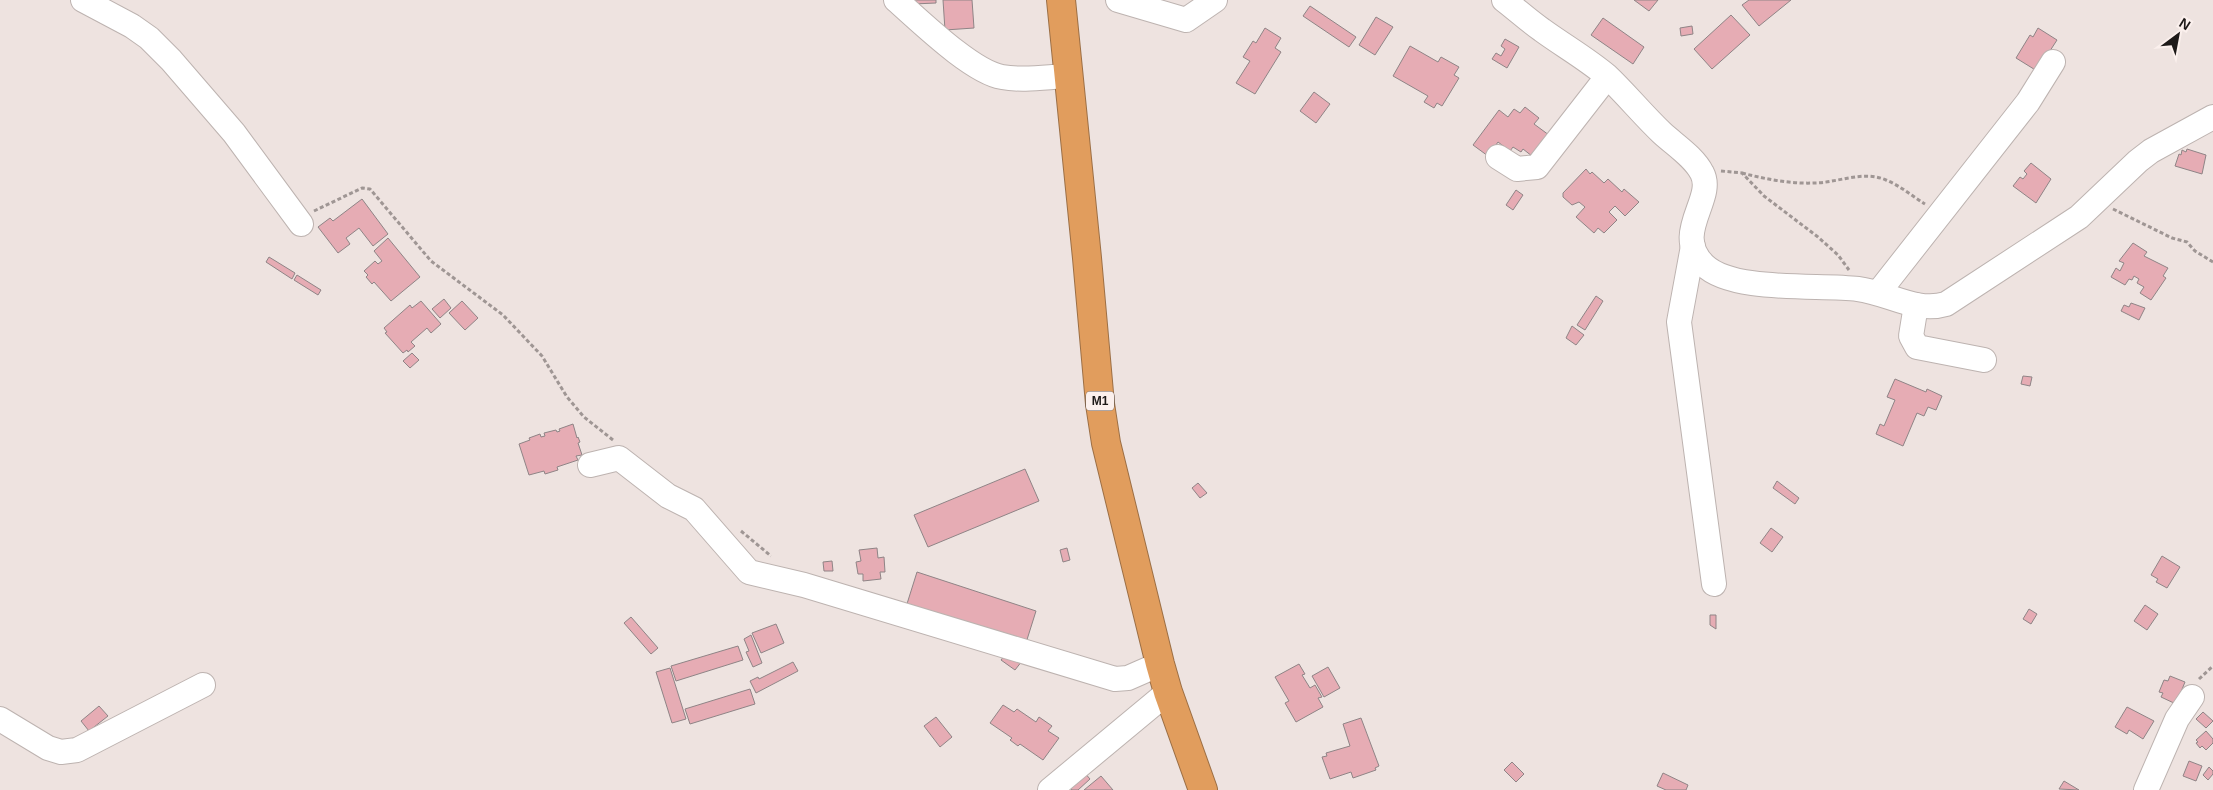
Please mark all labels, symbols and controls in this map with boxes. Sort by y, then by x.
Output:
north arrow [2153,10,2203,60]
text: N [2176,15,2193,33]
road number: M1 [1086,392,1114,411]

